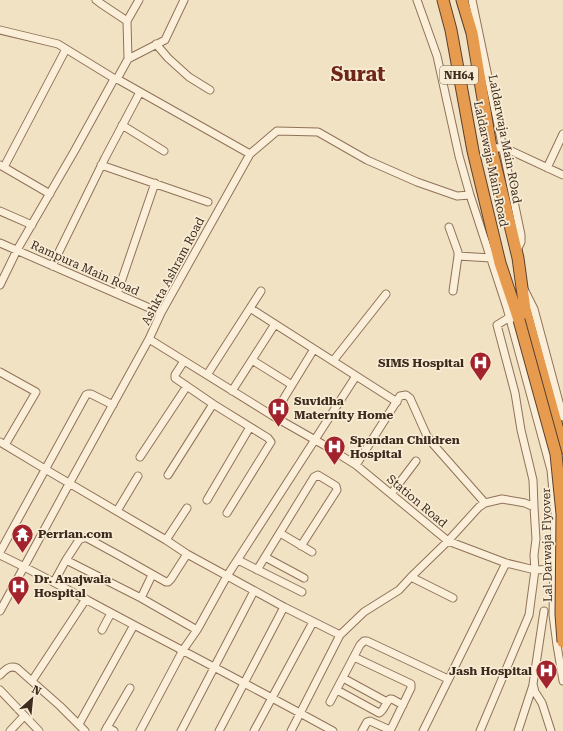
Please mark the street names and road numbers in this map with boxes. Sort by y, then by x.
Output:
road number: NH64 [440,66,478,84]
street label: Laldarwaja Main ROad [486,73,524,205]
street label: Laldarwaja Main Road [471,100,511,229]
street label: Ashkta Ashram Road [139,214,208,327]
street label: Rampura Main Road [29,238,142,298]
street label: Station Road [384,472,450,530]
street label: Lal Darwaja Flyover [539,488,555,602]

